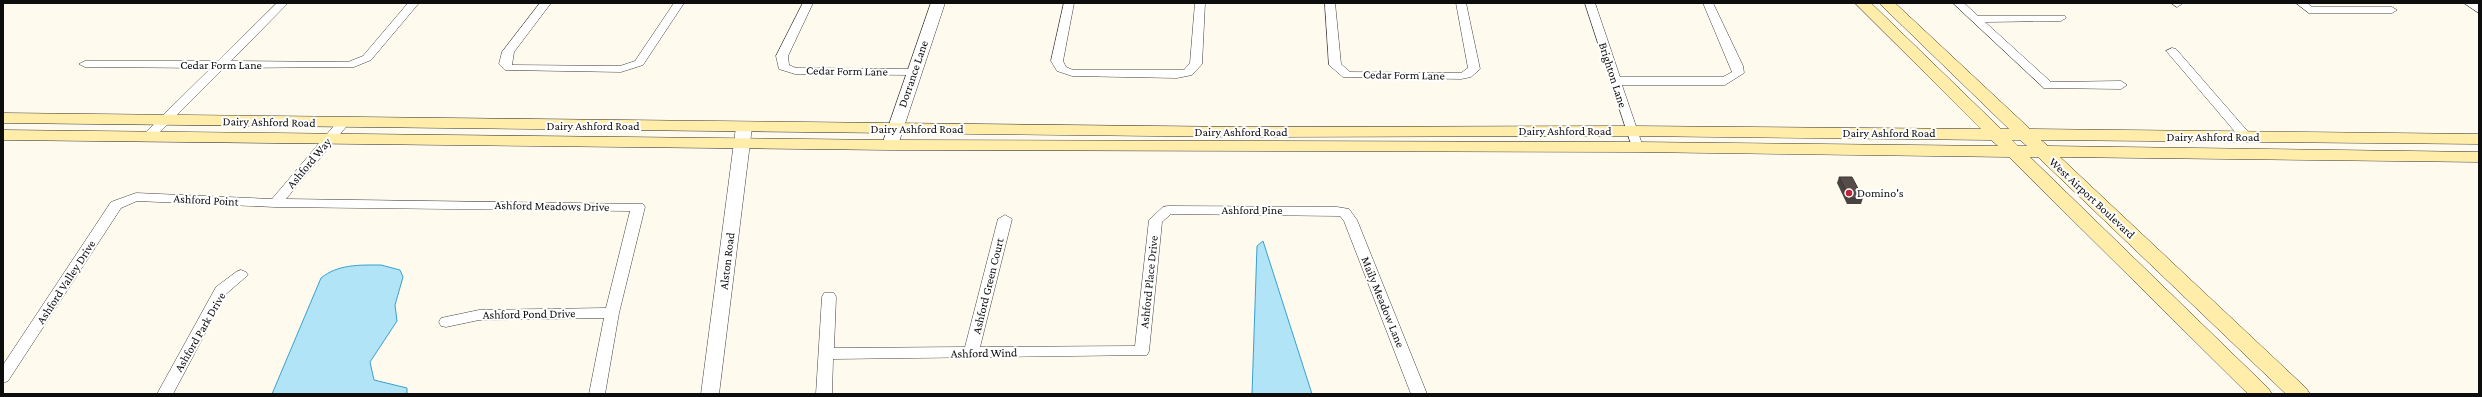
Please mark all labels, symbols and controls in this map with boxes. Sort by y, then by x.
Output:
street label: Dorrance Lane [895,39,931,109]
street label: Brighton Lane [1596,40,1630,110]
street label: Cedar Form Lane [180,58,262,72]
street label: Cedar Form Lane [806,63,888,79]
street label: Cedar Form Lane [1363,67,1445,83]
street label: Dairy Ashford Road [222,114,316,130]
street label: Dairy Ashford Road [546,119,640,133]
street label: Dairy Ashford Road [870,122,964,136]
street label: Dairy Ashford Road [1518,124,1612,138]
street label: Dairy Ashford Road [1194,125,1288,139]
street label: Dairy Ashford Road [1842,126,1936,140]
street label: Dairy Ashford Road [2166,130,2260,144]
street label: Ashford Way [284,135,334,191]
street label: West Airport Boulevard [2046,155,2138,242]
place label: Domino's [1857,186,1904,200]
marker: Domino's [1844,188,1854,198]
street label: Ashford Point [173,191,240,209]
street label: Ashford Meadows Drive [494,198,610,214]
street label: Ashford Pine [1222,203,1282,217]
street label: Alston Road [717,231,738,290]
street label: Ashford Place Drive [1137,235,1161,329]
street label: Ashford Green Court [969,236,1007,335]
street label: Ashford Valley Drive [34,237,98,327]
street label: Maily Meadow Lane [1358,254,1408,350]
street label: Ashford Park Drive [172,290,228,374]
street label: Ashford Pond Drive [482,306,576,322]
street label: Ashford Wind [951,345,1018,361]

